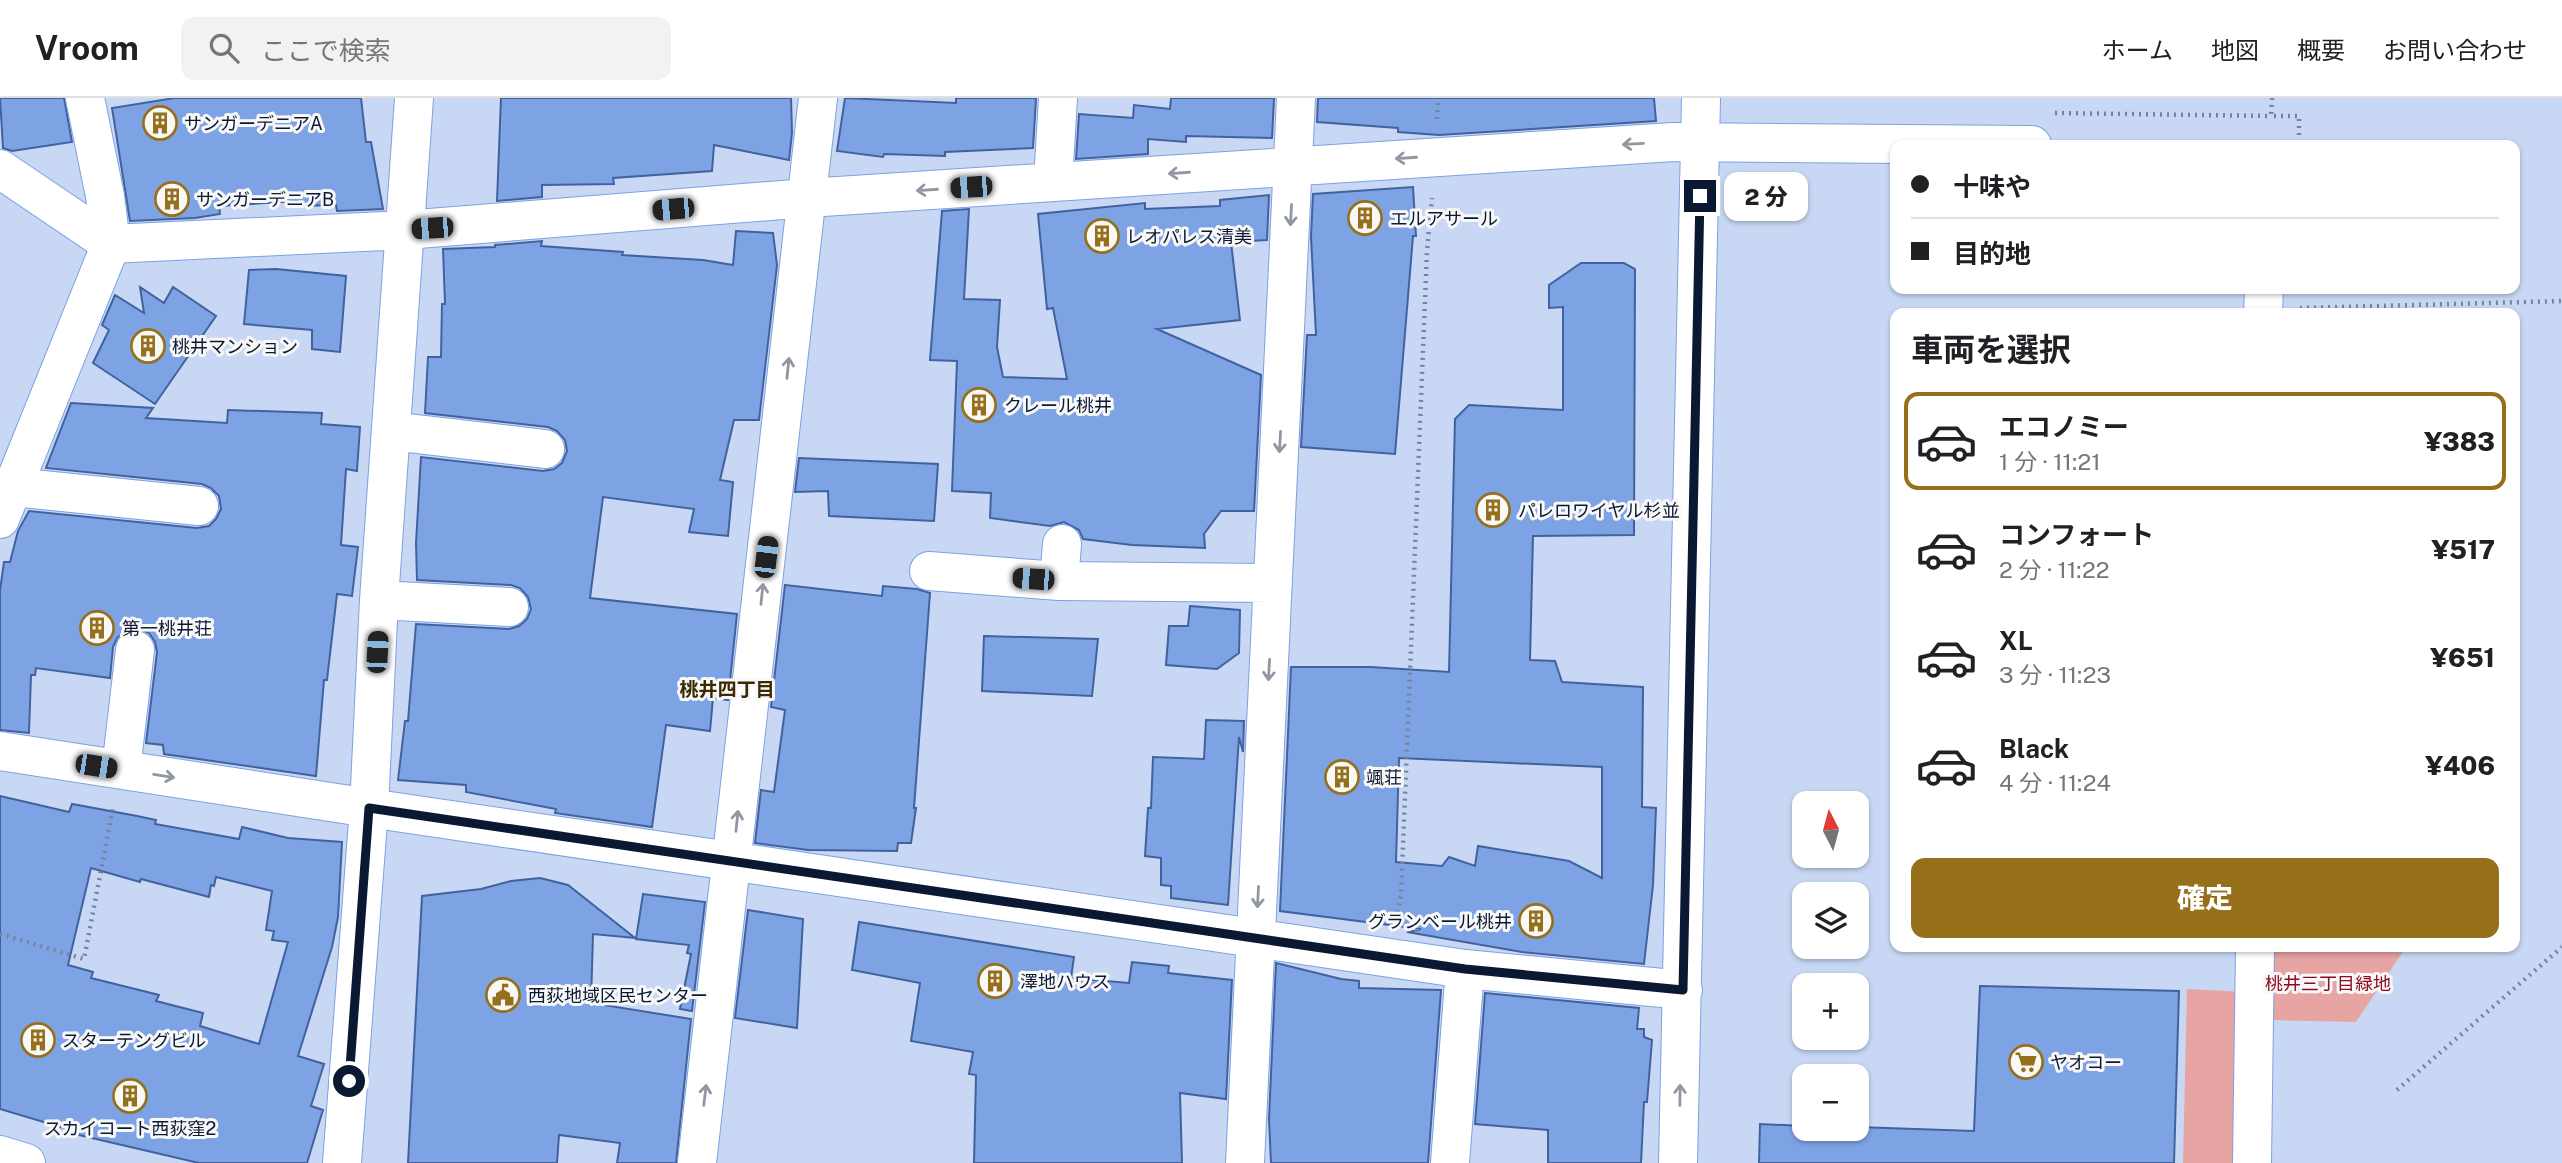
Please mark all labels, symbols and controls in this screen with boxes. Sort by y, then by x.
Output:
search box [181,17,671,80]
text: Vroom [35,29,139,67]
icon: search [205,29,243,67]
text: ここで検索 [261,35,391,66]
text: ホーム [2102,36,2173,64]
text: 地図 [2211,36,2259,64]
text: 概要 [2297,36,2345,64]
text: お問い合わせ [2383,36,2527,64]
building icon: サンガーデニアA [141,104,179,142]
place label: サンガーデニアA [184,113,323,134]
one-way arrow [1621,138,1644,151]
one-way arrow [1395,152,1417,165]
one-way arrow [1168,167,1190,180]
text: 十味や [1953,171,2031,202]
callout: 2 分 [1724,172,1809,220]
car [950,175,993,199]
building icon: サンガーデニアB [153,180,191,218]
route end [1684,180,1716,212]
text: 2 分 [1744,183,1788,210]
one-way arrow [916,184,939,197]
place label: サンガーデニアB [196,189,334,210]
car [652,197,695,221]
building icon: エルアサール [1346,199,1384,237]
one-way arrow [1284,203,1297,226]
place label: エルアサール [1390,208,1498,229]
car [411,216,454,240]
building icon: レオパレス清美 [1083,217,1121,255]
place label: レオパレス清美 [1126,226,1252,247]
text: 目的地 [1953,238,2031,269]
building icon: 桃井マンション [129,327,167,365]
text: 車両を選択 [1911,331,2071,368]
place label: 桃井マンション [172,336,298,357]
one-way arrow [781,358,794,380]
building icon: クレール桃井 [960,386,998,424]
place label: クレール桃井 [1004,395,1112,416]
icon: car [1915,410,1978,473]
text: エコノミー [1999,411,2129,442]
text: ¥383 [2424,426,2495,457]
one-way arrow [1273,431,1286,453]
text: 1 分 · 11:21 [1999,448,2101,475]
building icon: パレロワイヤル杉並 [1474,491,1512,529]
place label: パレロワイヤル杉並 [1518,500,1679,521]
icon: car [1915,518,1978,581]
text: コンフォート [1999,519,2154,550]
text: ¥517 [2431,534,2495,565]
car [754,535,779,579]
text: 2 分 · 11:22 [1999,556,2109,583]
car [1012,567,1055,591]
one-way arrow [756,584,769,606]
building icon: 第一桃井荘 [78,609,116,647]
place label: 第一桃井荘 [122,618,212,639]
text: XL [1999,625,2033,656]
icon: car [1915,626,1978,689]
car [366,630,389,674]
text: ¥651 [2430,642,2495,673]
one-way arrow [1263,658,1276,681]
text: 3 分 · 11:23 [1999,661,2111,688]
district label: 桃井四丁目 [679,678,775,700]
text: Black [1999,733,2069,764]
icon: car [1915,734,1978,797]
text: ¥406 [2425,750,2495,781]
car [74,752,119,780]
building icon: 颯荘 [1323,758,1361,796]
place label: 颯荘 [1366,767,1402,788]
text: 4 分 · 11:24 [1999,769,2111,796]
one-way arrow [152,770,175,783]
north arrow [1792,791,1869,868]
map controls [1792,791,1869,1141]
one-way arrow [731,810,744,832]
button: 確定 [1911,858,2499,938]
button: layers [1792,882,1869,959]
one-way arrow [1251,885,1264,908]
building icon: グランベール桃井 [1517,902,1555,940]
place label: グランベール桃井 [1368,911,1512,932]
building icon: 澤地ハウス [976,962,1014,1000]
place label: 澤地ハウス [1020,971,1110,992]
button: + [1792,973,1869,1050]
park label: 桃井三丁目緑地 [2265,973,2391,994]
public building icon: 西荻地域区民センター [484,976,522,1014]
place label: 西荻地域区民センター [528,985,708,1006]
building icon: スターテングビル [19,1021,57,1059]
place label: スターテングビル [62,1030,206,1051]
supermarket icon: ヤオコー [2007,1043,2045,1081]
place label: ヤオコー [2050,1052,2122,1073]
button: − [1792,1064,1869,1141]
route start [333,1065,365,1097]
building icon: スカイコート西荻窪2 [111,1077,149,1115]
one-way arrow [699,1084,712,1107]
one-way arrow [1673,1084,1687,1107]
place label: スカイコート西荻窪2 [44,1118,216,1139]

